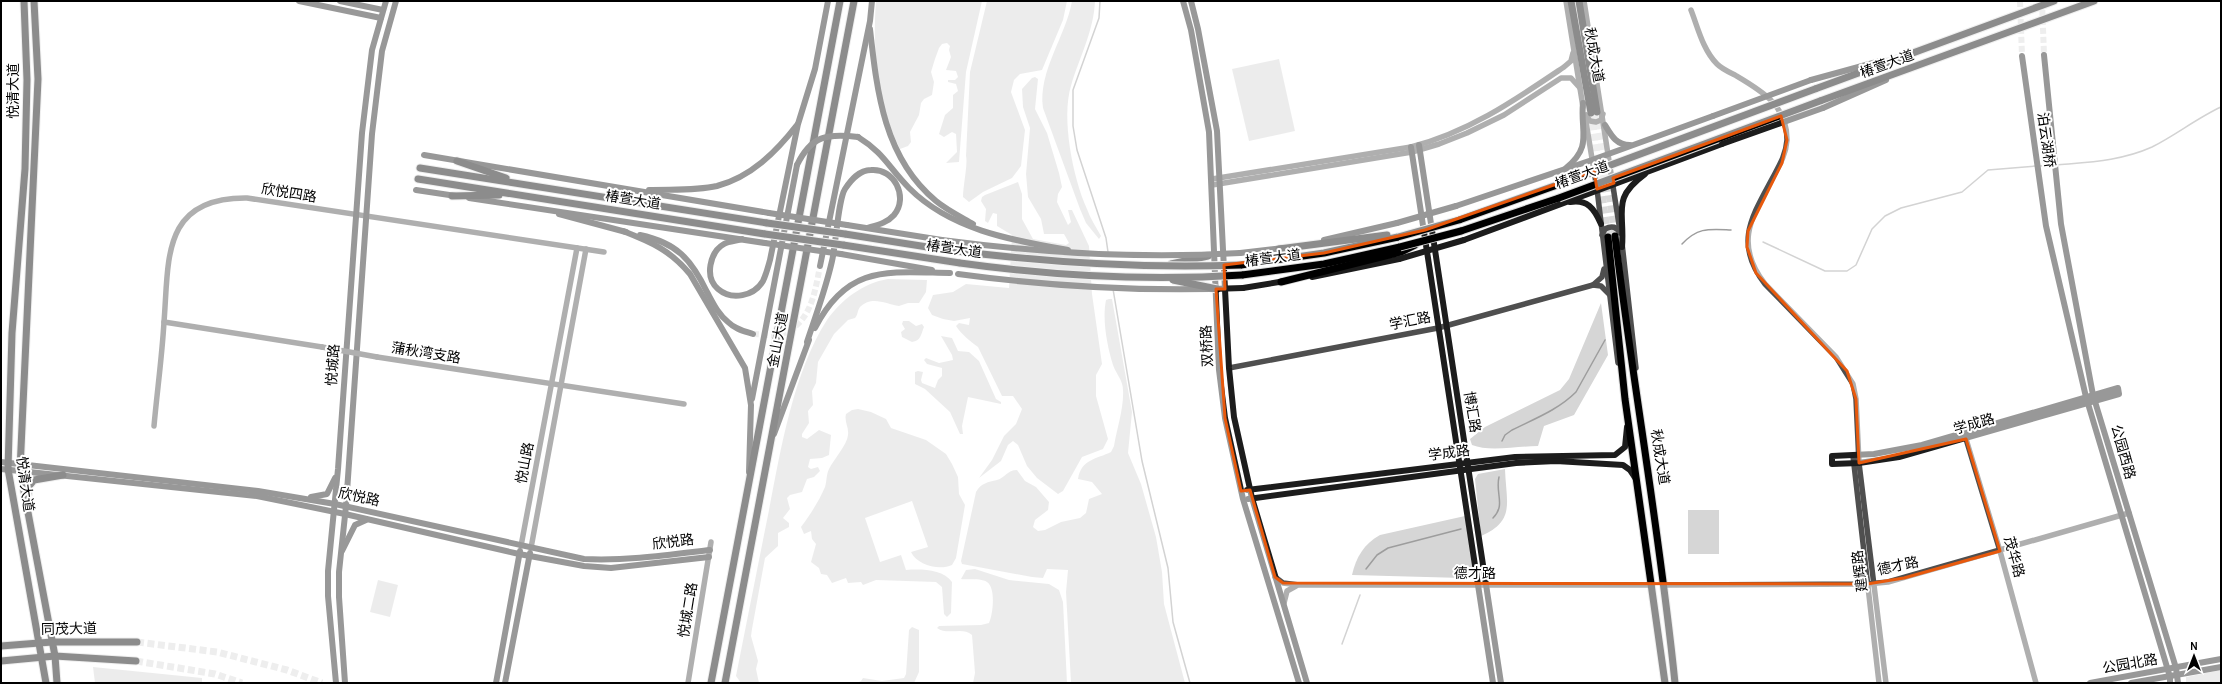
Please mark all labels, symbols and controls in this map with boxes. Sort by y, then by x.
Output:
street label: 秋成大道 [1581,26,1607,84]
street label: 椿萱大道 [1858,46,1916,82]
street label: 悦清大道 [5,63,22,119]
street label: 泊云湖桥 [2034,111,2058,169]
street label: 椿萱大道 [1553,157,1611,193]
street label: 欣悦四路 [260,180,318,206]
street label: 椿萱大道 [604,187,662,213]
street label: 椿萱大道 [925,237,983,261]
street label: 椿萱大道 [1244,246,1302,270]
street label: 学汇路 [1388,309,1432,333]
street label: 金山大道 [764,311,792,369]
street label: 双桥路 [1197,325,1217,367]
street label: 蒲秋湾支路 [390,339,462,367]
street label: 悦城路 [323,343,343,387]
street label: 博汇路 [1460,390,1484,434]
street label: 学成路 [1951,410,1997,438]
street label: 公园西路 [2107,423,2139,481]
street label: 秋成大道 [1647,428,1673,486]
street label: 悦山路 [513,441,537,485]
street label: 学成路 [1427,442,1471,464]
street label: 悦清大道 [13,455,37,513]
street label: 欣悦路 [337,484,381,510]
street label: 欣悦路 [651,531,695,553]
street label: 茂华路 [2000,534,2028,580]
street label: 建辉路 [1849,549,1871,593]
street label: 德才路 [1876,553,1920,579]
street label: 德才路 [1454,565,1496,582]
street label: 悦城二路 [675,581,701,639]
street label: 同茂大道 [41,620,97,638]
north arrow [2174,636,2214,676]
text: N [2190,640,2198,653]
street label: 公园北路 [2101,651,2159,677]

